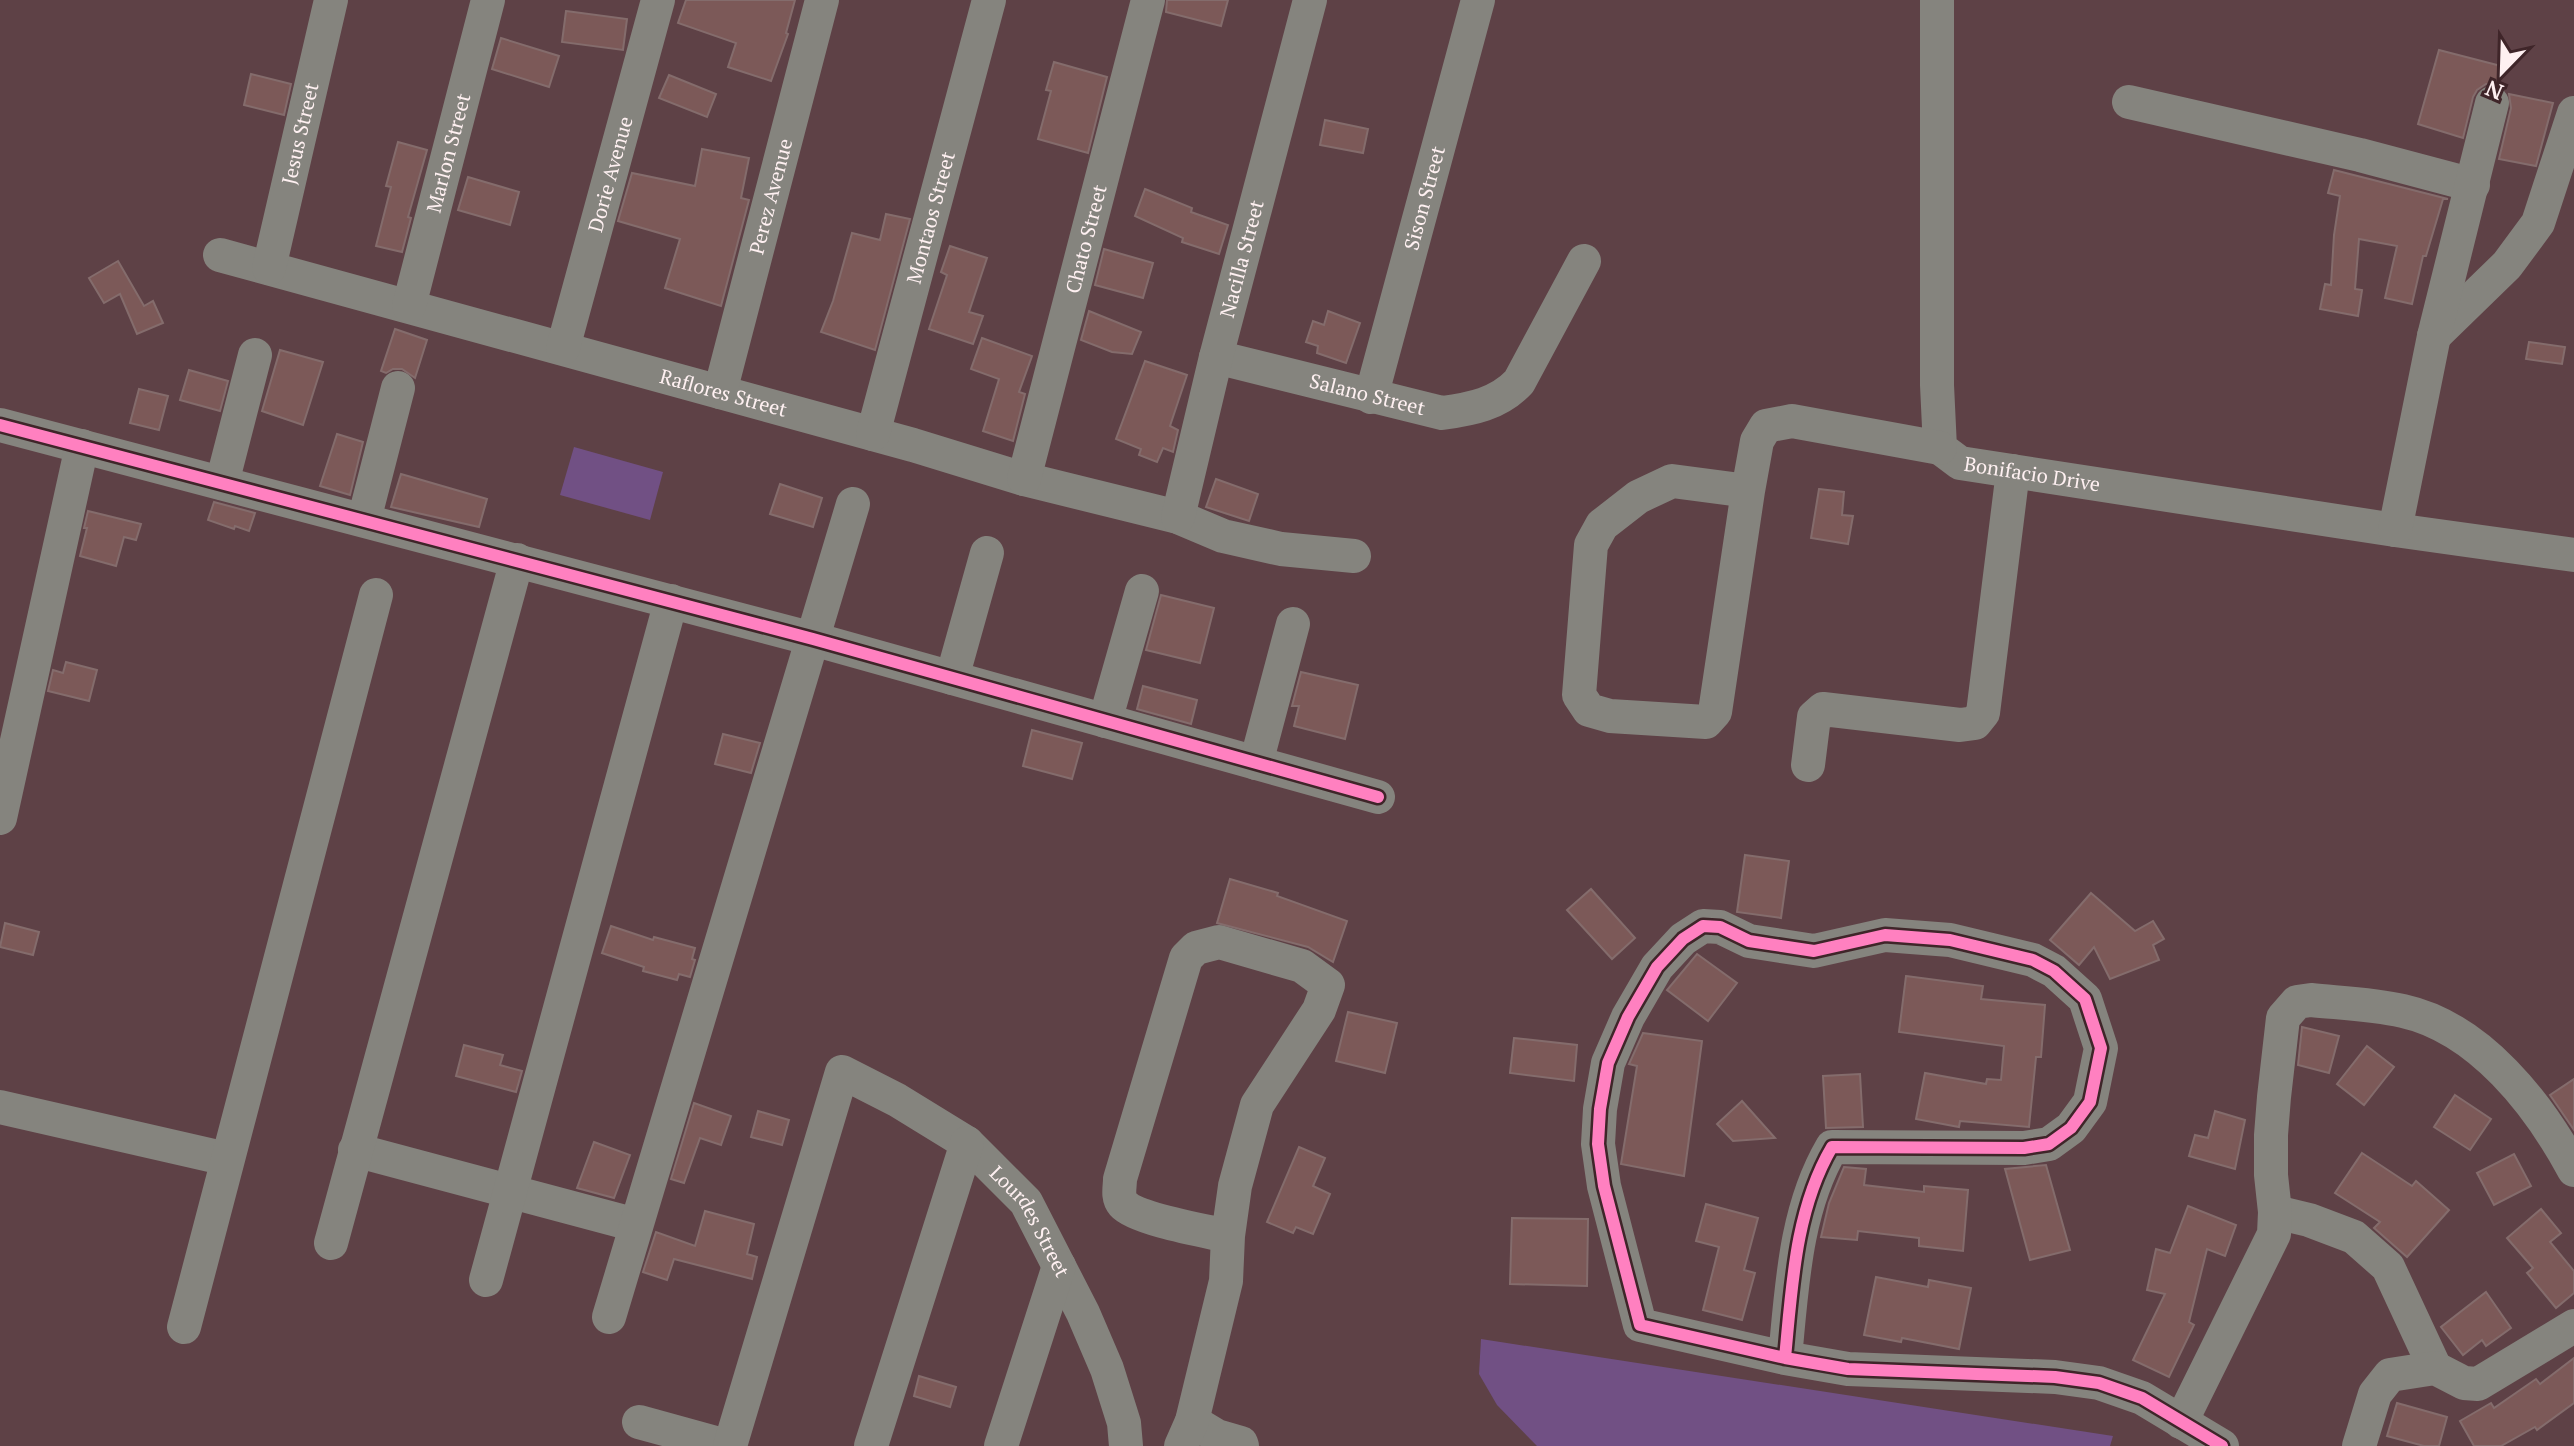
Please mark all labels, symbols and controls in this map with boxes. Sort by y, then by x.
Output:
north arrow [2462,32,2542,112]
text: N [2480,74,2507,107]
street label: Jesus Street [275,79,325,187]
street label: Marlon Street [420,90,477,216]
street label: Dorie Avenue [581,113,639,235]
street label: Perez Avenue [742,136,798,257]
street label: Sison Street [1397,142,1451,253]
street label: Montaos Street [900,148,961,287]
street label: Chato Street [1059,181,1113,296]
street label: Nacilla Street [1213,196,1270,320]
street label: Raflores Street [657,362,791,423]
street label: Salano Street [1307,367,1429,421]
street label: Bonifacio Drive [1962,450,2102,497]
street label: Lourdes Street [984,1159,1077,1282]

